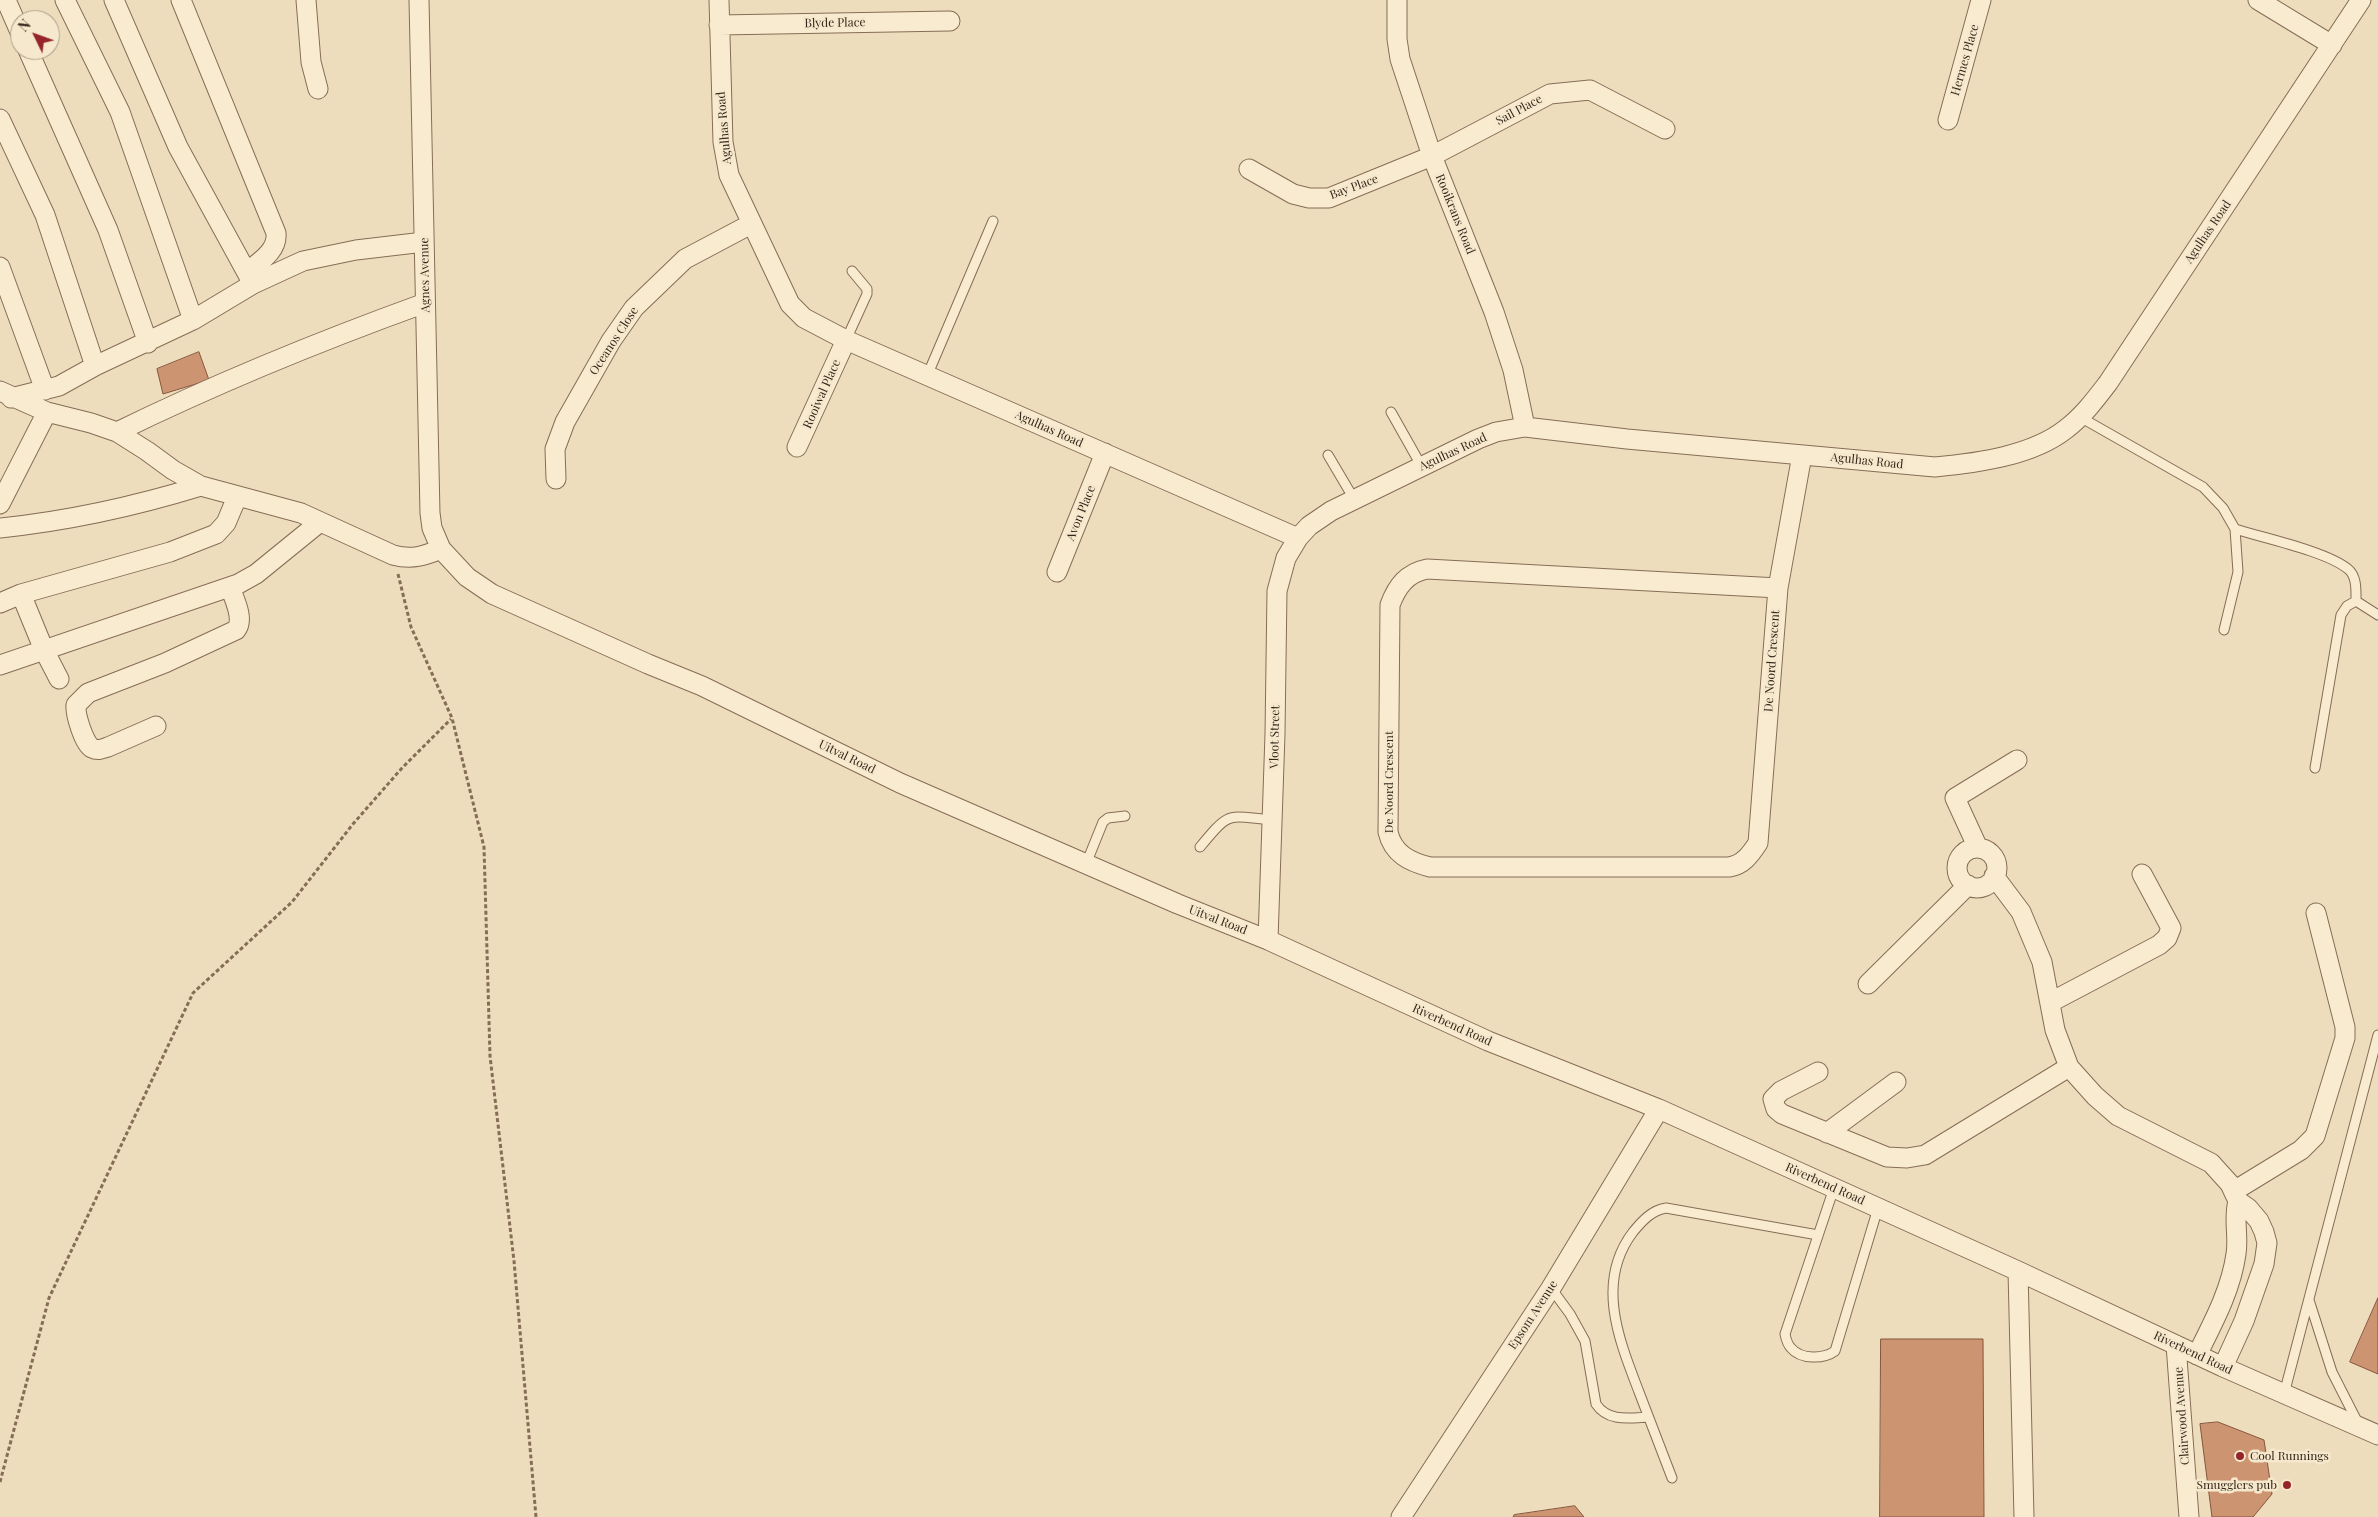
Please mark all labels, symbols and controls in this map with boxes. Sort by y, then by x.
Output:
north arrow [10,10,60,60]
text: N [14,15,35,35]
street label: Blyde Place [804,15,866,31]
street label: Hermes Place [1948,23,1982,97]
street label: Agulhas Road [714,91,734,165]
street label: Sail Place [1493,92,1545,128]
street label: Bay Place [1328,172,1380,202]
street label: Rooikrans Road [1432,172,1478,256]
street label: Agulhas Road [2182,198,2234,266]
street label: Agnes Avenue [417,237,433,313]
street label: Oceanos Close [587,304,641,378]
street label: Rooiwal Place [800,357,844,431]
street label: Agulhas Road [1013,408,1085,450]
street label: Agulhas Road [1417,430,1489,474]
street label: Agulhas Road [1830,450,1904,472]
street label: Avon Place [1063,483,1099,543]
street label: De Noord Crescent [1761,609,1783,713]
street label: Vloot Street [1267,705,1283,769]
street label: De Noord Crescent [1382,731,1396,833]
street label: Uitval Road [816,737,878,777]
street label: Uitval Road [1187,902,1249,938]
street label: Riverbend Road [1410,1001,1494,1049]
street label: Riverbend Road [1783,1160,1867,1208]
street label: Epsom Avenue [1505,1278,1561,1352]
street label: Riverbend Road [2151,1328,2235,1378]
street label: Clairwood Avenue [2171,1366,2193,1466]
place label: Cool Runnings [2250,1449,2329,1463]
marker: Cool Runnings [2234,1450,2246,1462]
place label: Smugglers pub [2196,1478,2277,1492]
marker: Smugglers pub [2281,1479,2293,1491]

